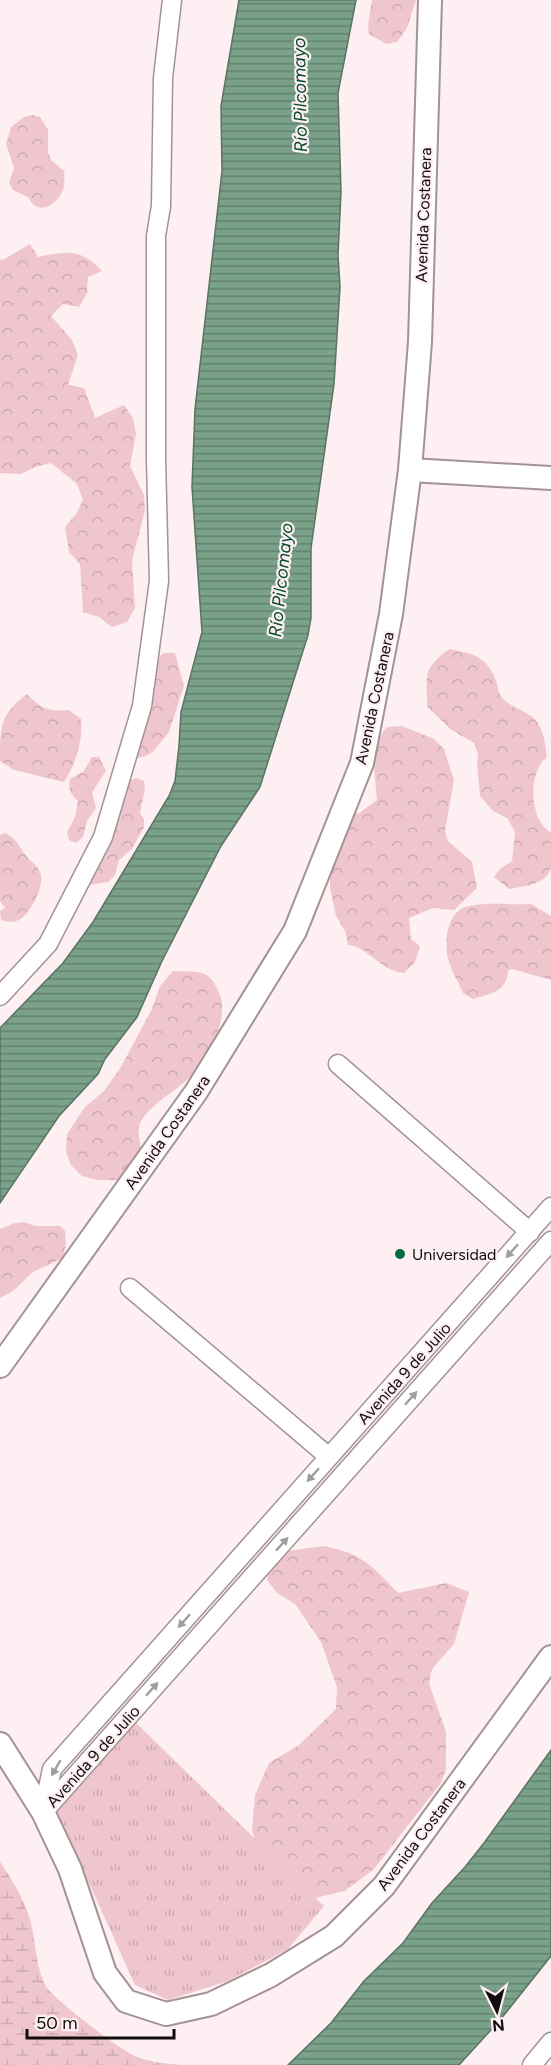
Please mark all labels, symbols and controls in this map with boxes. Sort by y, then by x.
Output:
water label: Río Pilcomayo [288,37,312,153]
street label: Avenida Costanera [412,147,435,283]
water label: Río Pilcomayo [264,522,298,638]
street label: Avenida Costanera [351,630,398,766]
street label: Avenida Costanera [121,1071,214,1193]
one-way arrow [506,1243,519,1258]
place label: Universidad [412,1245,496,1264]
marker: Universidad [393,1247,407,1261]
street label: Avenida 9 de Julio [354,1319,455,1428]
one-way arrow [404,1391,417,1406]
one-way arrow [307,1467,320,1482]
one-way arrow [275,1537,288,1552]
one-way arrow [177,1613,190,1629]
one-way arrow [145,1682,159,1697]
street label: Avenida 9 de Julio [43,1702,144,1811]
one-way arrow [51,1759,62,1776]
street label: Avenida Costanera [373,1775,470,1894]
north arrow [467,1981,527,2041]
scale bar [27,2002,174,2040]
text: 50 m [36,2012,78,2034]
text: N [491,2015,506,2036]

